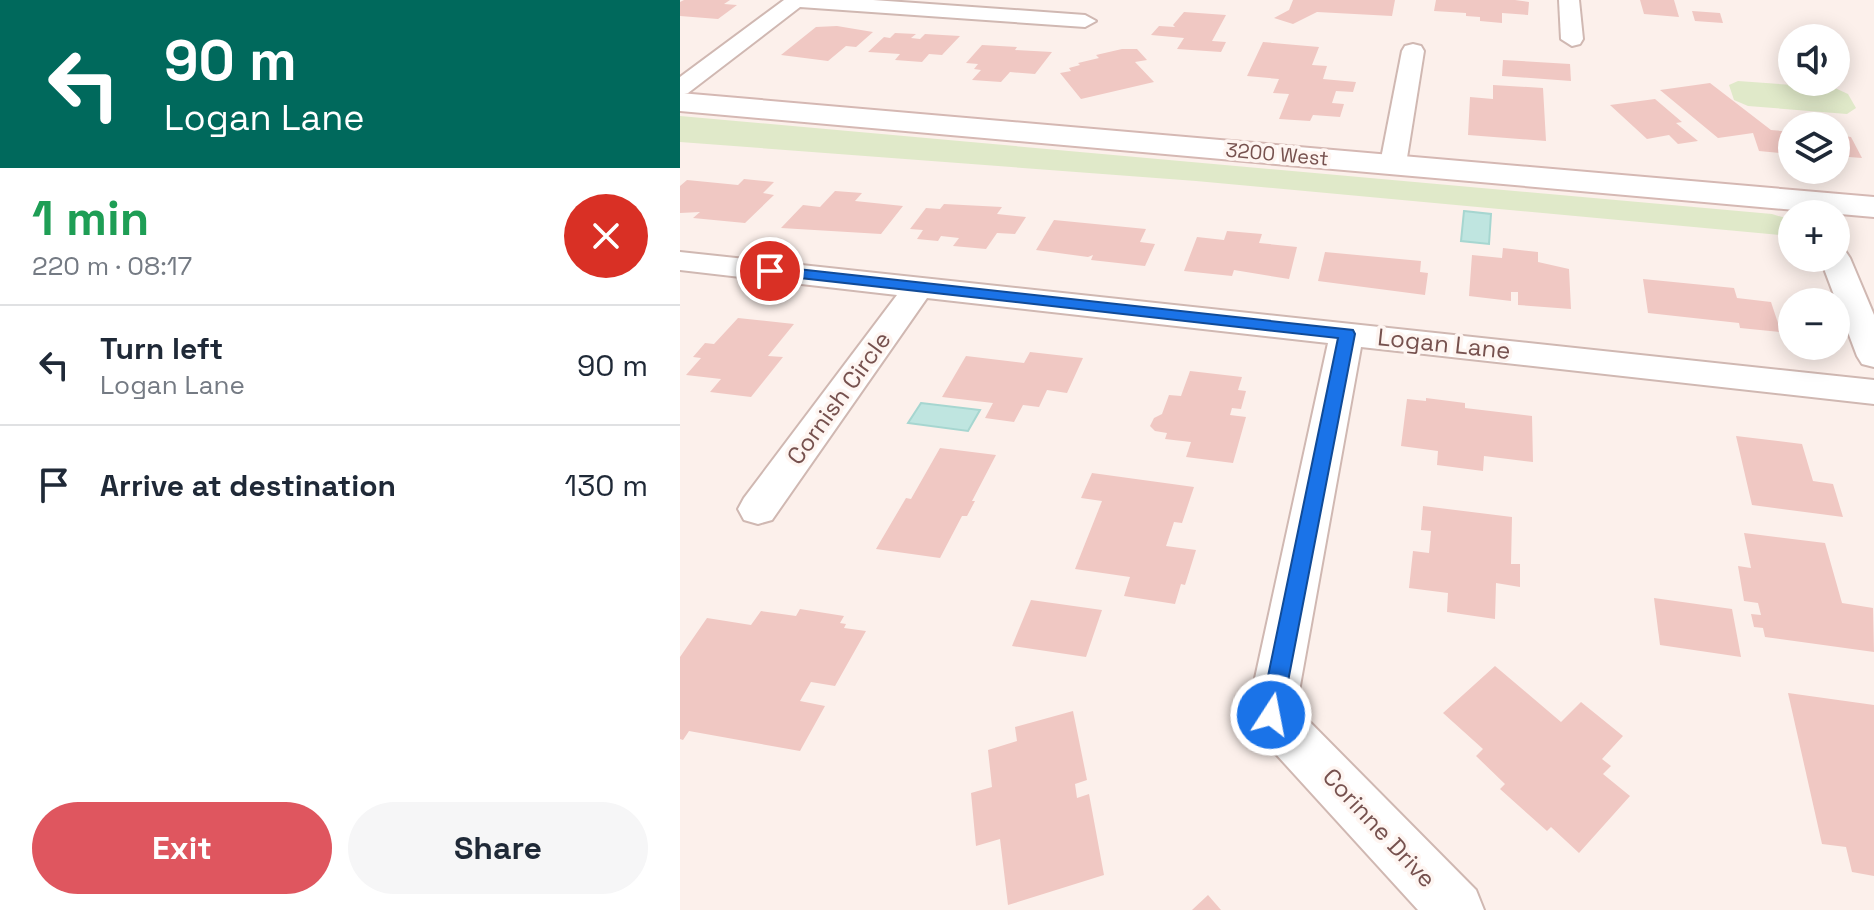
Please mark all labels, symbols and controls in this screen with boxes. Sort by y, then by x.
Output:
map controls [1778,24,1850,360]
button: sound [1778,24,1850,96]
text: 90 m [164,25,297,96]
icon: left [32,32,136,136]
text: Logan Lane [164,95,365,141]
button: layers [1778,112,1850,184]
street label: 3200 West [1224,137,1330,171]
text: 1 min [32,188,149,249]
button: close [564,194,648,278]
button: + [1778,200,1850,272]
pin [736,237,804,305]
text: 220 m · 08:17 [32,249,192,283]
icon: arrive [748,249,792,293]
button: − [1778,288,1850,360]
street label: Logan Lane [1376,321,1512,366]
street label: Cornish Circle [780,325,898,471]
text: Turn left [100,329,223,368]
icon: left [32,343,76,387]
text: 90 m [577,346,648,385]
text: Logan Lane [100,368,245,402]
icon: arrive [32,463,76,507]
text: Arrive at destination [100,466,396,505]
text: 130 m [565,466,648,505]
position arrow [1229,673,1313,757]
street label: Corinne Drive [1316,761,1443,894]
button: Exit [32,802,332,894]
button: Share [348,802,648,894]

